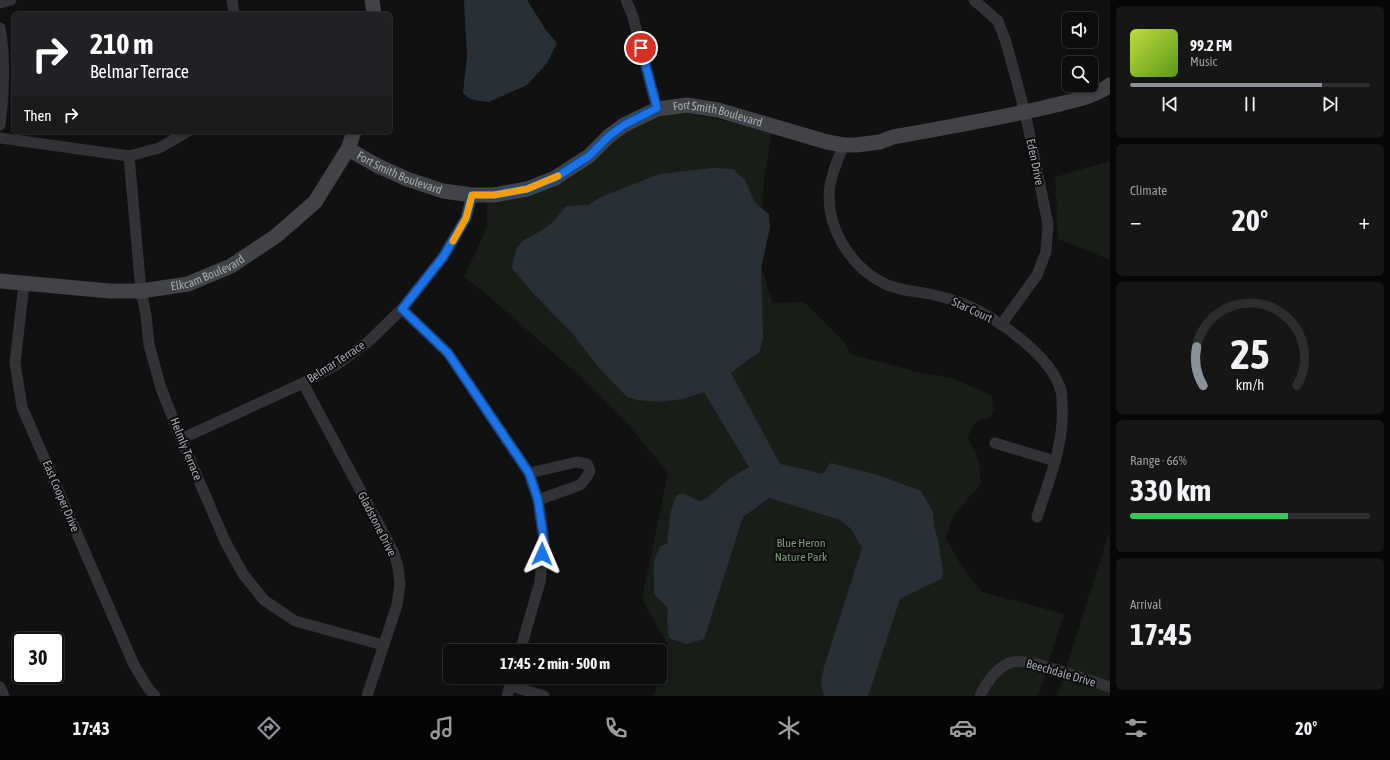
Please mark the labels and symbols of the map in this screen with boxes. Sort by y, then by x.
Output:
pin [624,31,658,65]
street label: Fort Smith Boulevard [672,98,764,130]
street label: Eden Drive [1023,138,1047,186]
street label: Fort Smith Boulevard [354,148,444,197]
street label: Elkcam Boulevard [170,252,247,293]
street label: Star Court [950,295,995,326]
street label: Belmar Terrace [304,338,368,386]
street label: Helmly Terrace [167,416,205,482]
street label: East Cooper Drive [40,458,82,534]
street label: Gladstone Drive [355,490,399,558]
position arrow [521,533,563,575]
park label: Blue Heron Nature Park [775,536,828,564]
speed limit sign: 30 [12,632,64,684]
street label: Beechdale Drive [1025,656,1097,690]

